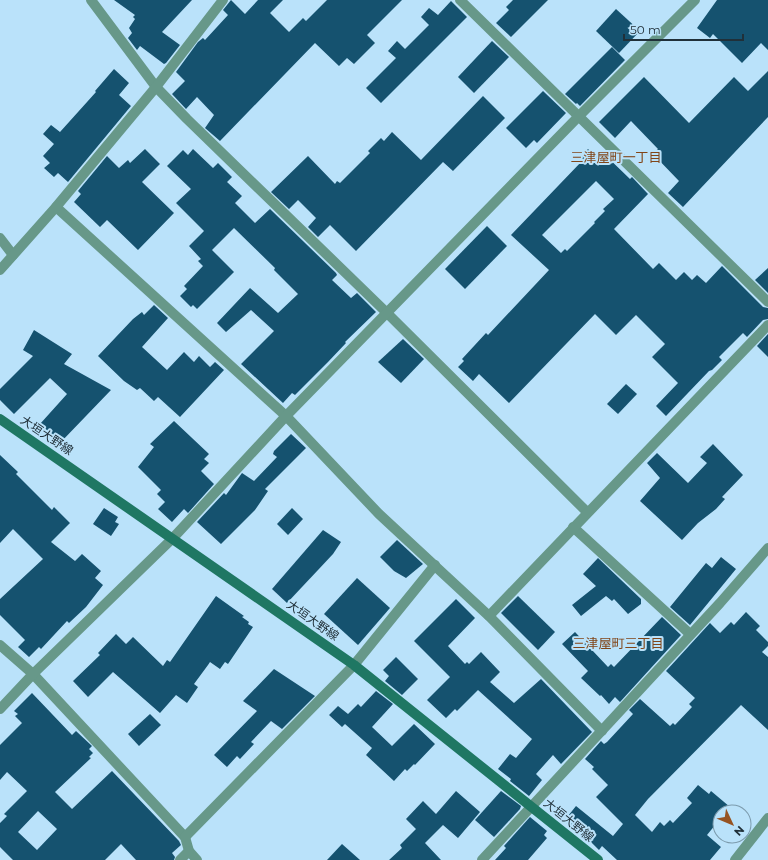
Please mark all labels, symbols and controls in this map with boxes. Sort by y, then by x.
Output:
scale bar [624,16,743,42]
text: 50 m [630,22,661,37]
district label: 三津屋町一丁目 [570,149,662,165]
street label: 大垣大野線 [18,412,76,458]
street label: 大垣大野線 [284,597,342,643]
district label: 三津屋町三丁目 [572,635,664,651]
street label: 大垣大野線 [541,795,597,845]
north arrow [712,804,752,844]
text: N [731,823,747,839]

